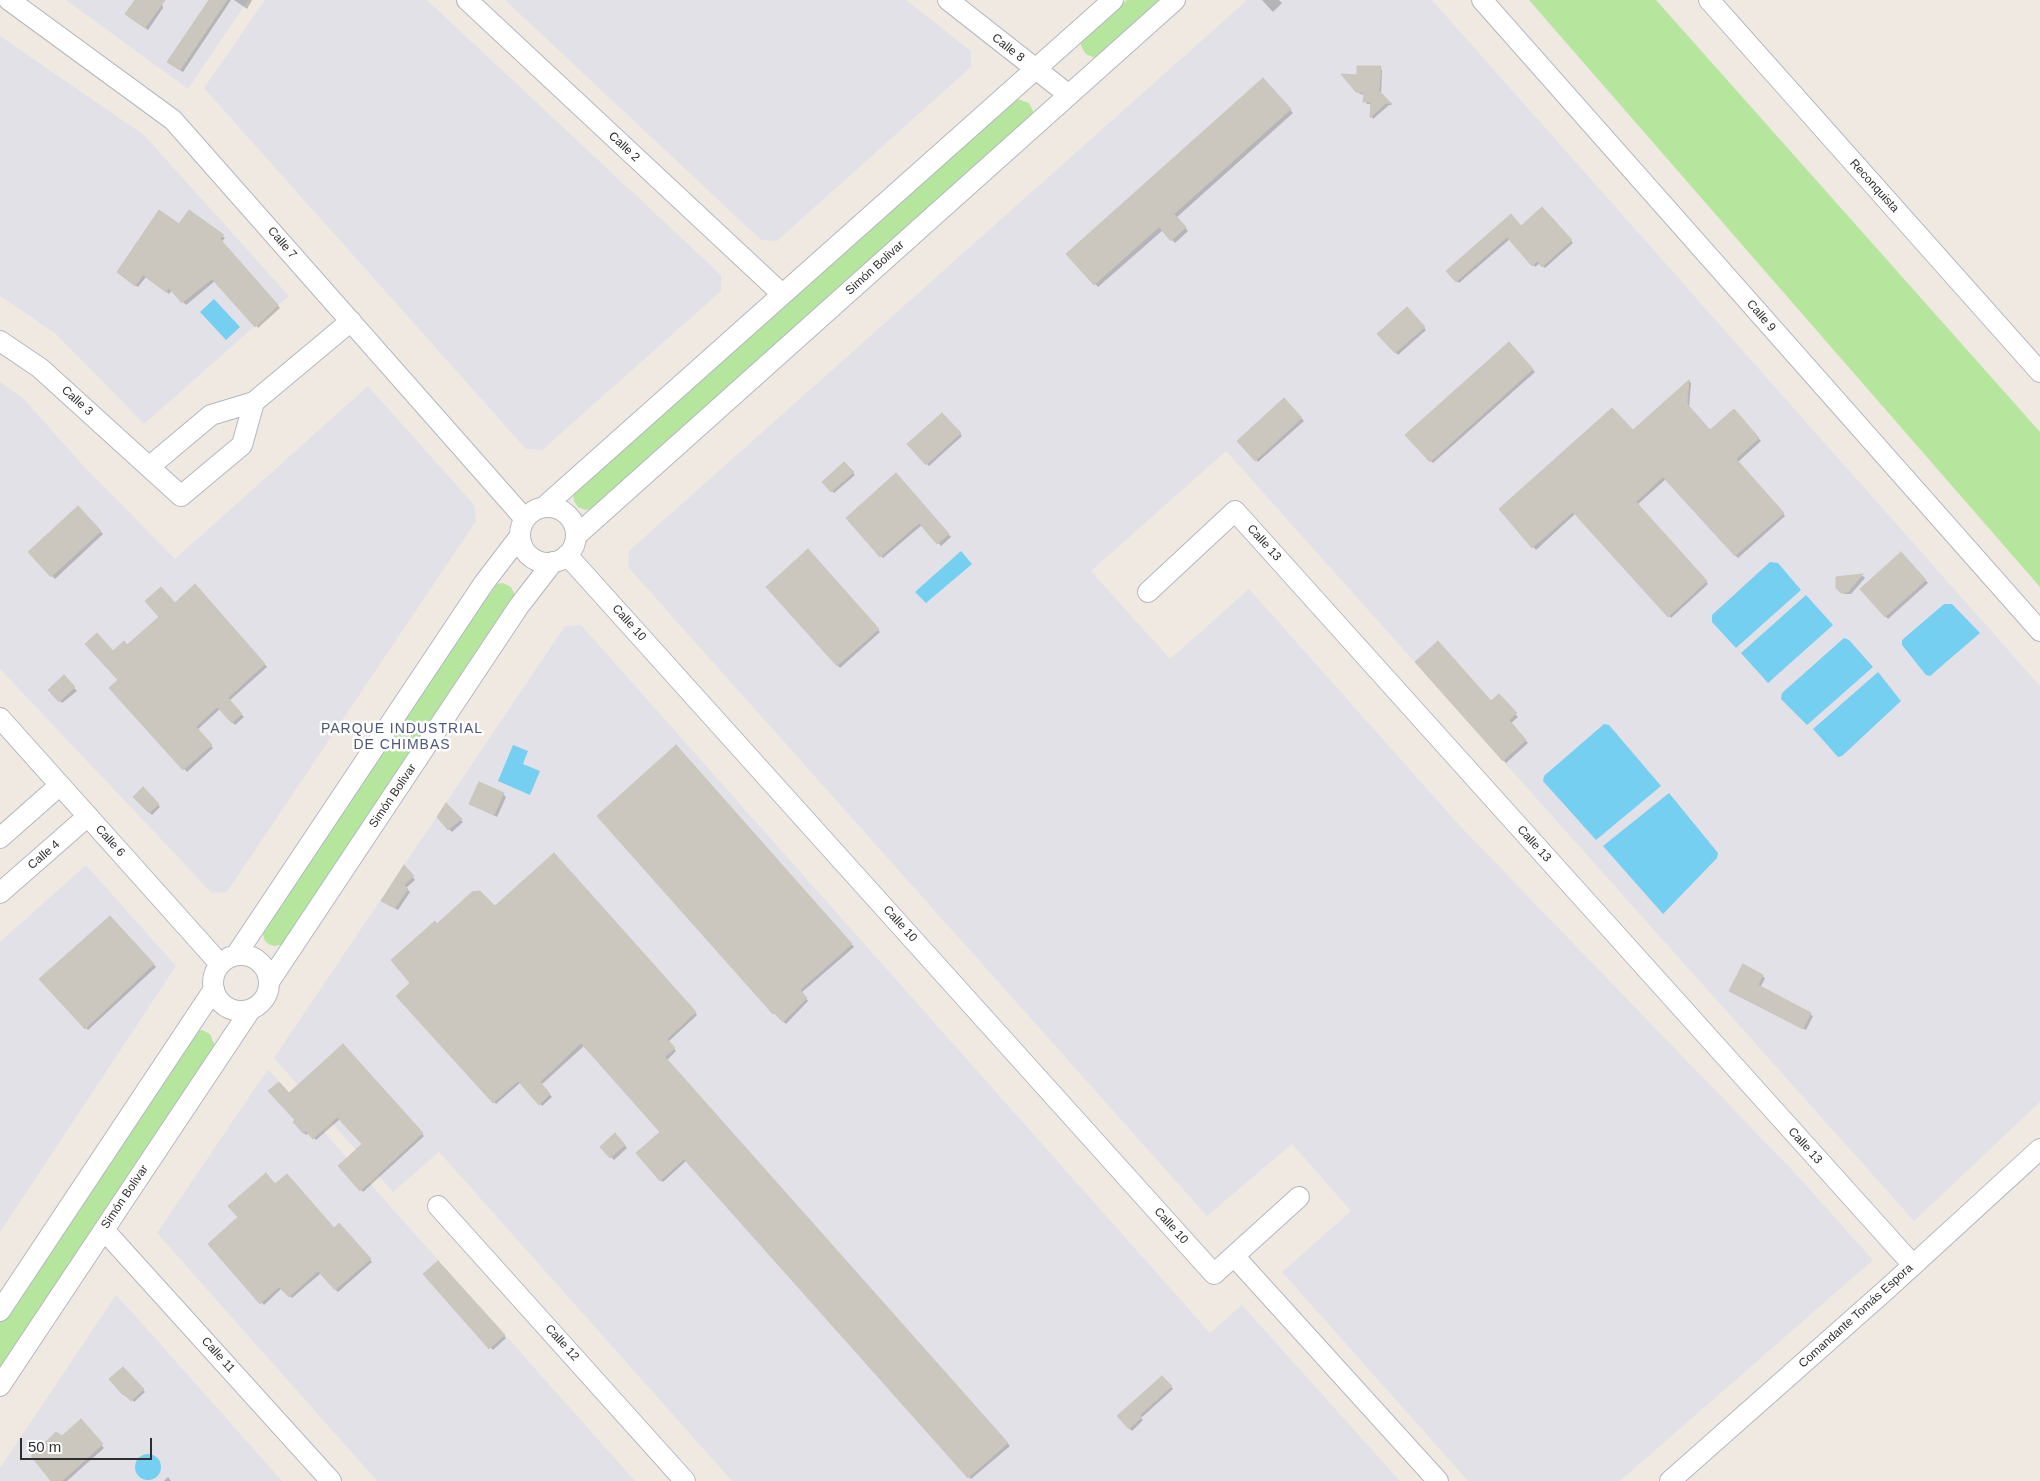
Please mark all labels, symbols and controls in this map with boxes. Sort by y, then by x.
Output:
street label: Calle 8 [989,31,1027,65]
street label: Calle 2 [605,129,643,165]
street label: Reconquista [1846,156,1902,216]
street label: Calle 7 [264,224,300,262]
street label: Simón Bolivar [843,238,907,298]
street label: Calle 9 [1743,297,1779,335]
street label: Calle 3 [58,383,96,419]
street label: Calle 13 [1244,522,1284,564]
street label: Calle 10 [609,602,649,644]
district label: PARQUE INDUSTRIAL DE CHIMBAS [319,721,485,754]
street label: Simón Bolivar [366,761,420,831]
street label: Calle 6 [92,822,128,860]
street label: Calle 13 [1514,823,1554,865]
street label: Calle 4 [25,837,63,873]
street label: Calle 10 [880,903,920,945]
street label: Calle 13 [1785,1125,1825,1167]
street label: Simón Bolivar [98,1162,152,1232]
street label: Calle 10 [1151,1205,1191,1247]
street label: Comandante Tomás Espora [1796,1261,1916,1371]
street label: Calle 12 [542,1322,582,1364]
street label: Calle 11 [198,1334,238,1376]
scale bar [22,1428,155,1460]
text: 50 m [28,1438,61,1455]

